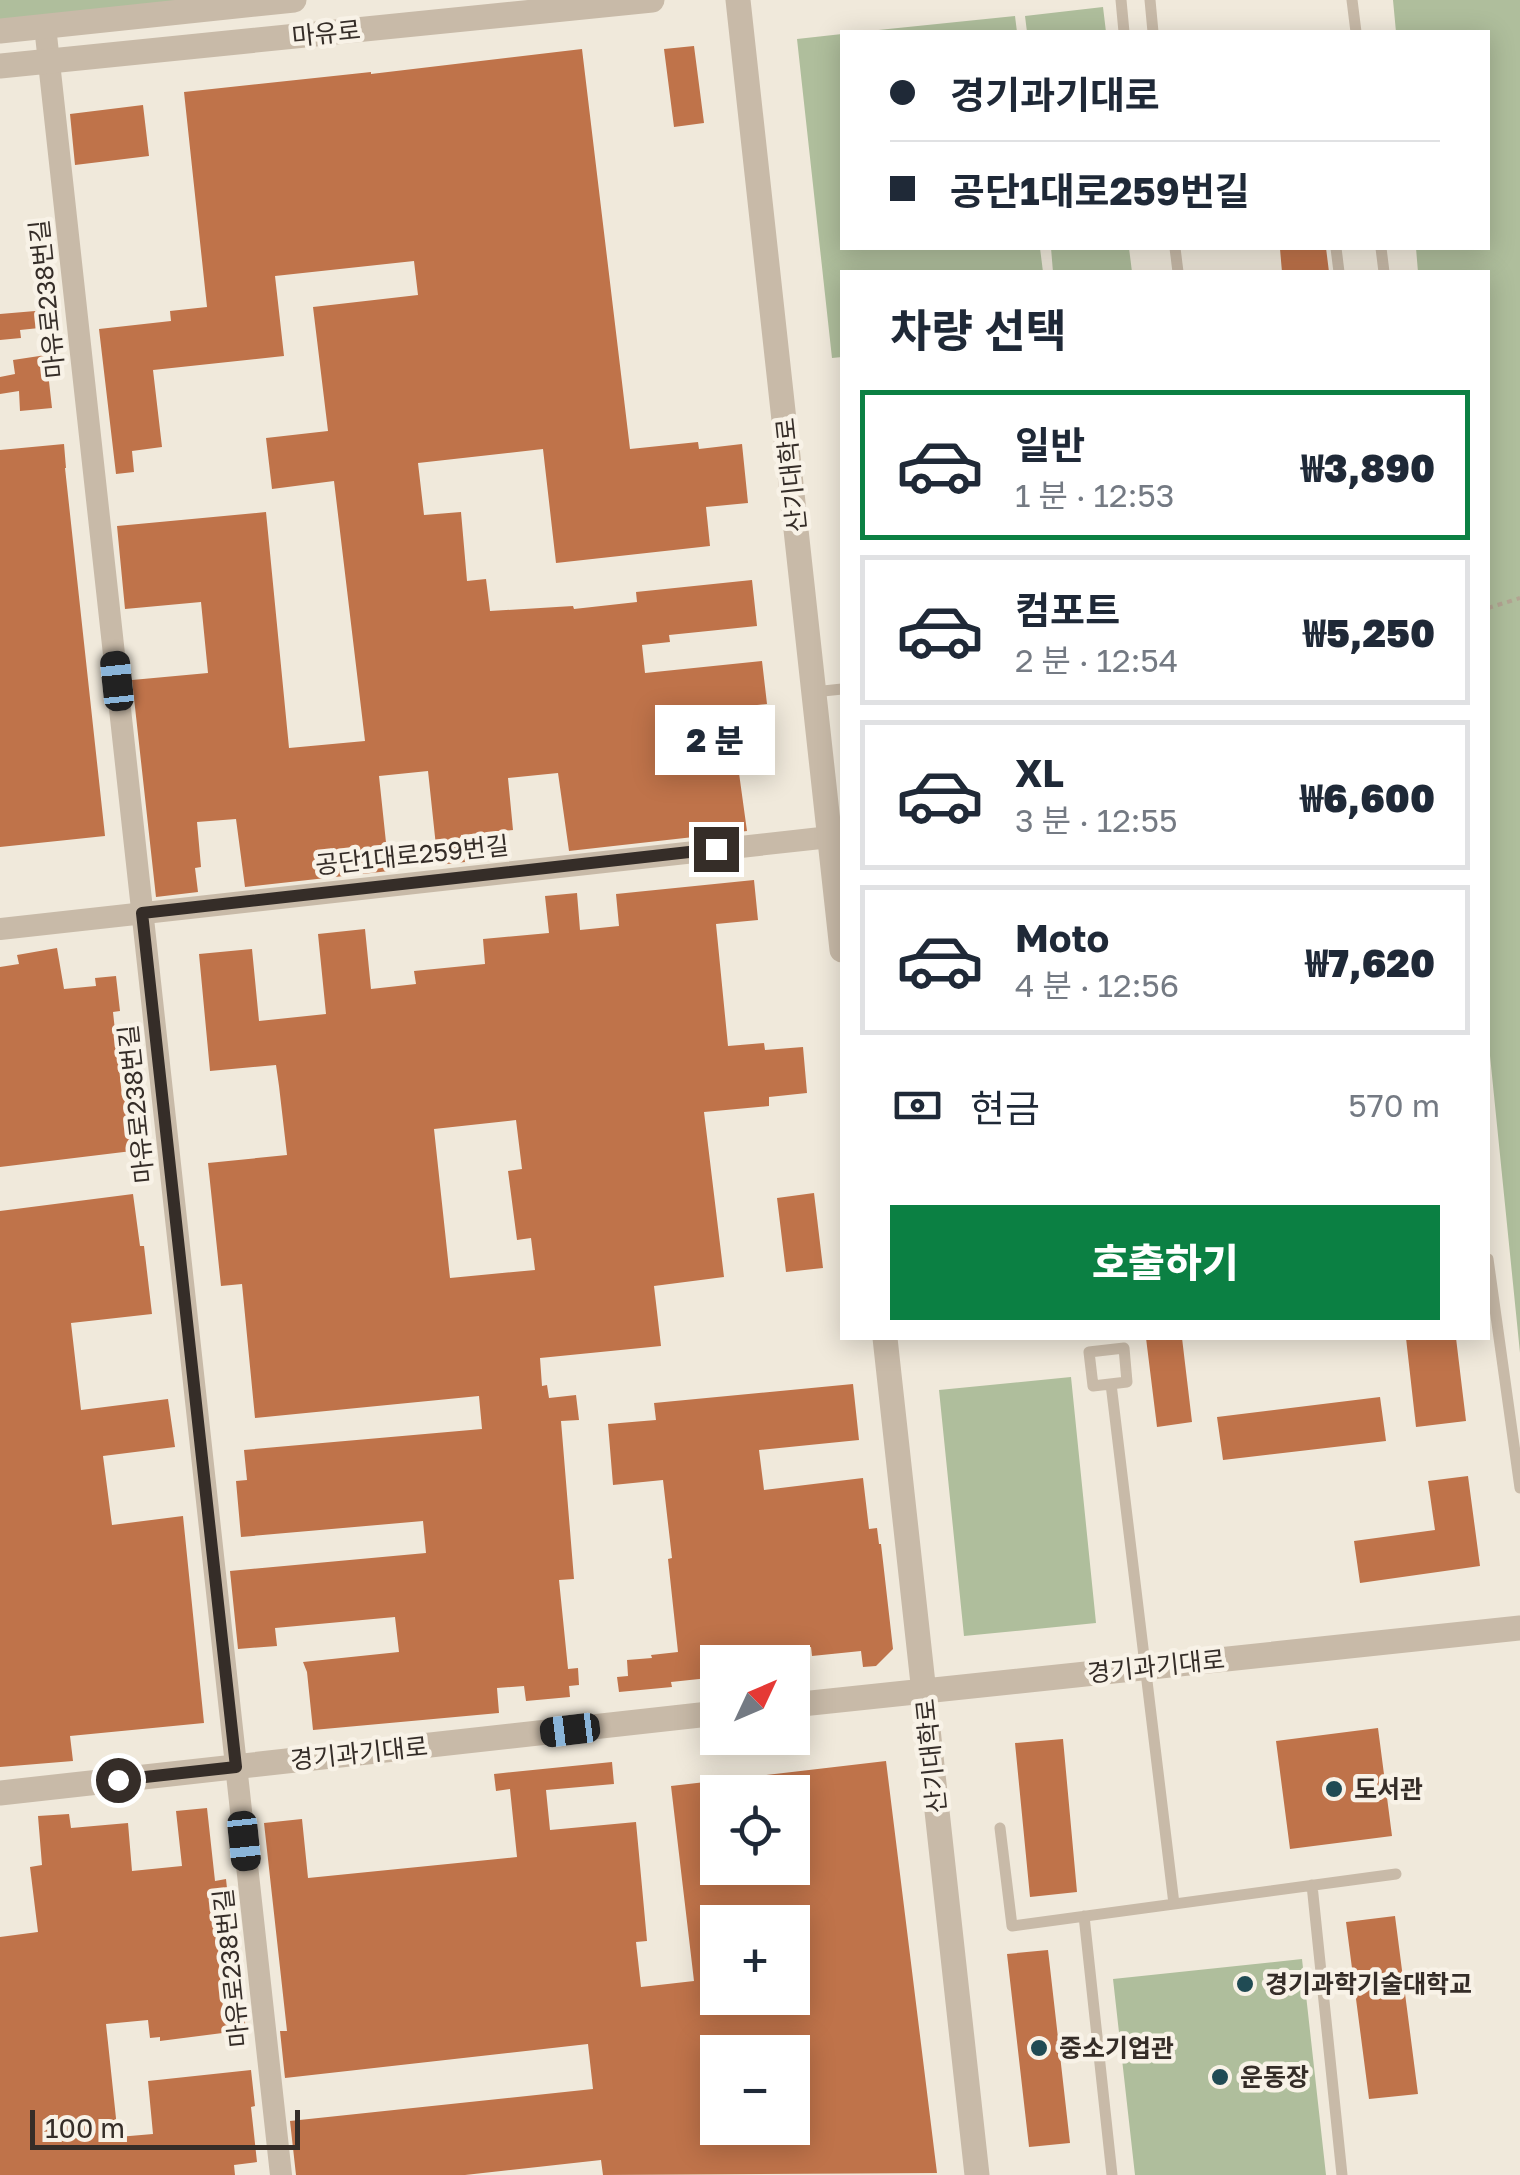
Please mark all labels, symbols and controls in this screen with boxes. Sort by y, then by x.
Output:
street label: 마유로 [290,13,362,52]
text: 경기과기대로 [950,72,1160,117]
text: 공단1대로259번길 [950,168,1250,213]
street label: 마유로238번길 [23,218,70,380]
text: 차량 선택 [890,303,1067,357]
street label: 산기대학로 [769,416,812,534]
icon: car [895,420,985,510]
text: 일반 [1015,422,1085,467]
text: ₩3,890 [1301,445,1435,490]
text: 1 분 · 12:53 [1015,476,1175,514]
icon: car [895,585,985,675]
text: 컴포트 [1015,587,1120,632]
text: ₩5,250 [1303,610,1435,655]
text: 2 분 · 12:54 [1015,641,1178,679]
car [99,650,135,712]
callout: 2 분 [656,704,776,774]
text: 2 분 [686,721,744,759]
icon: car [895,750,985,840]
text: XL [1015,750,1064,795]
text: ₩6,600 [1300,775,1435,820]
text: 3 분 · 12:55 [1015,801,1178,839]
route end [694,827,739,872]
street label: 공단1대로259번길 [314,829,510,880]
icon: car [895,915,985,1005]
text: Moto [1015,915,1109,960]
text: ₩7,620 [1306,940,1435,985]
text: 4 분 · 12:56 [1015,966,1179,1004]
street label: 마유로238번길 [112,1023,159,1185]
icon: cash [890,1078,945,1133]
text: 현금 [970,1085,1040,1130]
text: 570 m [1348,1086,1440,1124]
button: 호출하기 [890,1205,1440,1320]
street label: 경기과기대로 [1086,1643,1226,1688]
north arrow [700,1645,810,1755]
map controls [700,1645,810,2145]
street label: 산기대학로 [909,1697,952,1815]
car [538,1711,602,1749]
street label: 경기과기대로 [289,1730,429,1775]
route start [96,1758,141,1803]
place label: 도서관 [1354,1773,1423,1804]
button: locate [700,1775,810,1885]
marker: 도서관 [1323,1778,1345,1800]
car [226,1810,262,1872]
street label: 마유로238번길 [207,1887,254,2049]
button: + [700,1905,810,2015]
place label: 경기과학기술대학교 [1265,1968,1472,1999]
marker: 경기과학기술대학교 [1234,1973,1256,1995]
place label: 중소기업관 [1059,2032,1174,2063]
button: − [700,2035,810,2145]
marker: 중소기업관 [1028,2037,1050,2059]
place label: 운동장 [1240,2061,1309,2092]
marker: 운동장 [1209,2066,1231,2088]
scale bar [30,2105,300,2150]
text: 100 m [45,2111,125,2144]

